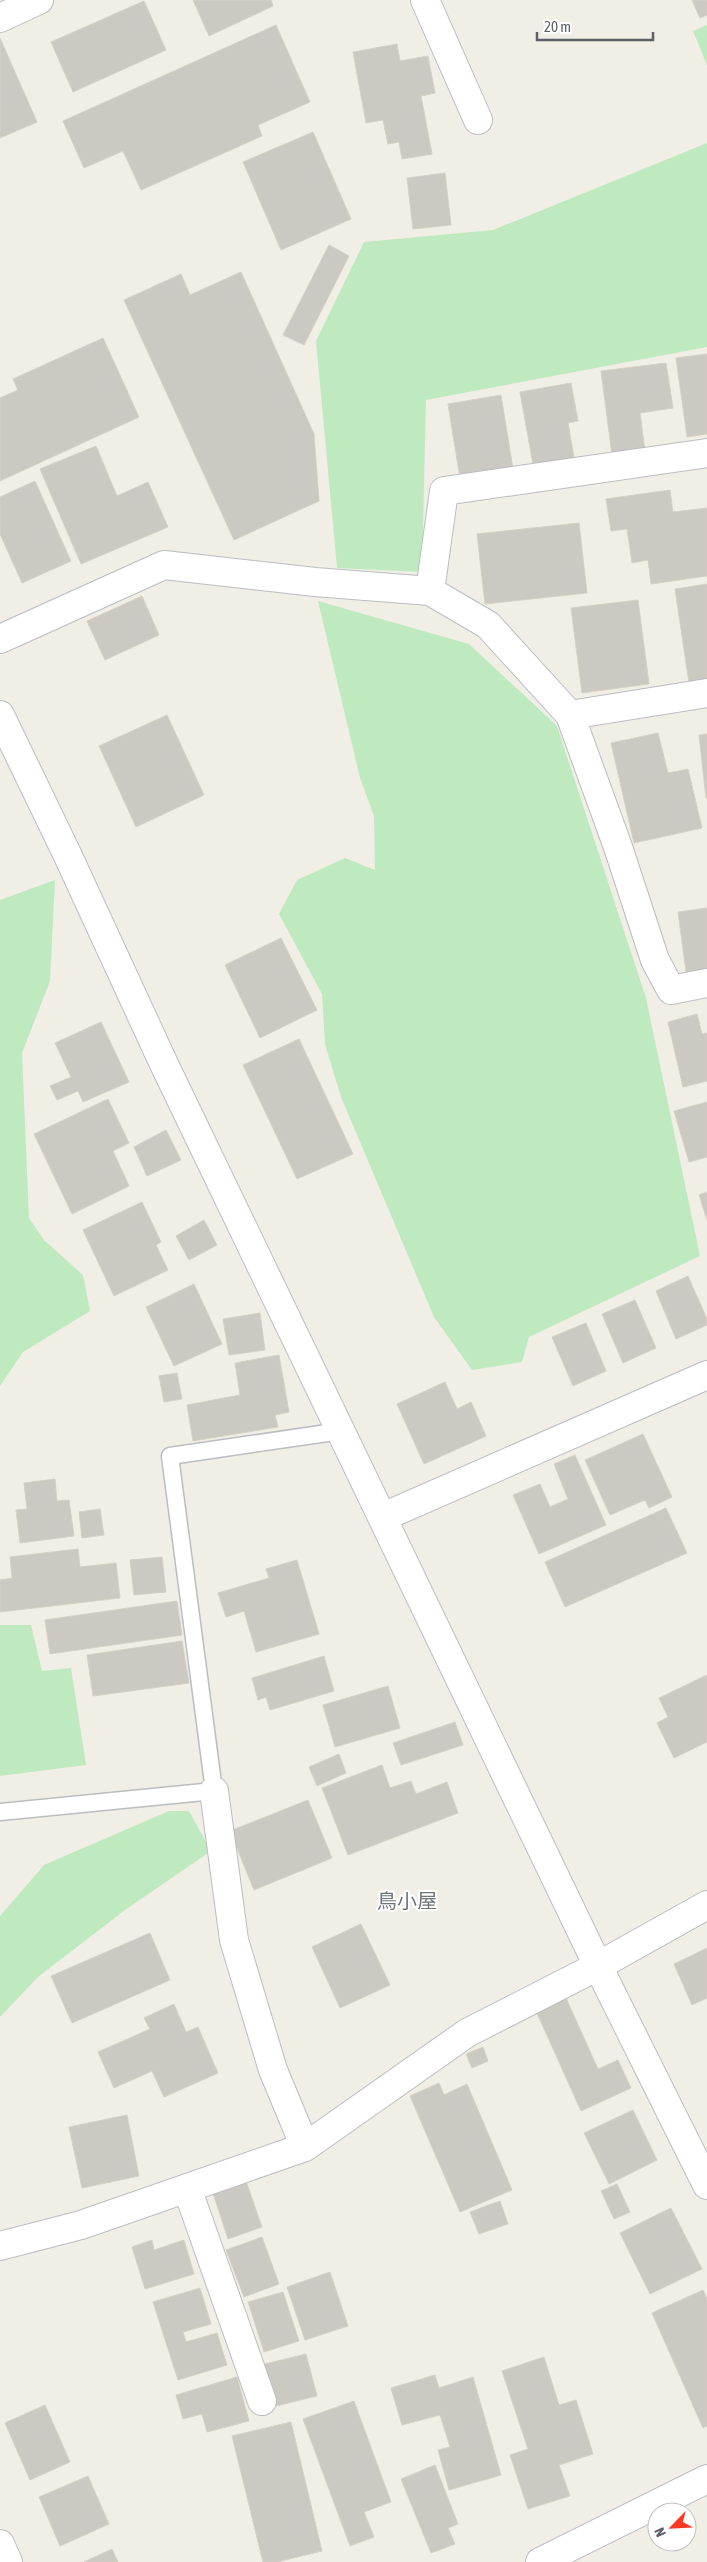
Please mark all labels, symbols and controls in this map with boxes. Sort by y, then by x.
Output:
scale bar [537,10,653,42]
text: 20 m [544,18,571,35]
district label: 鳥小屋 [377,1889,437,1912]
north arrow [647,2502,697,2552]
text: N [651,2525,669,2539]

